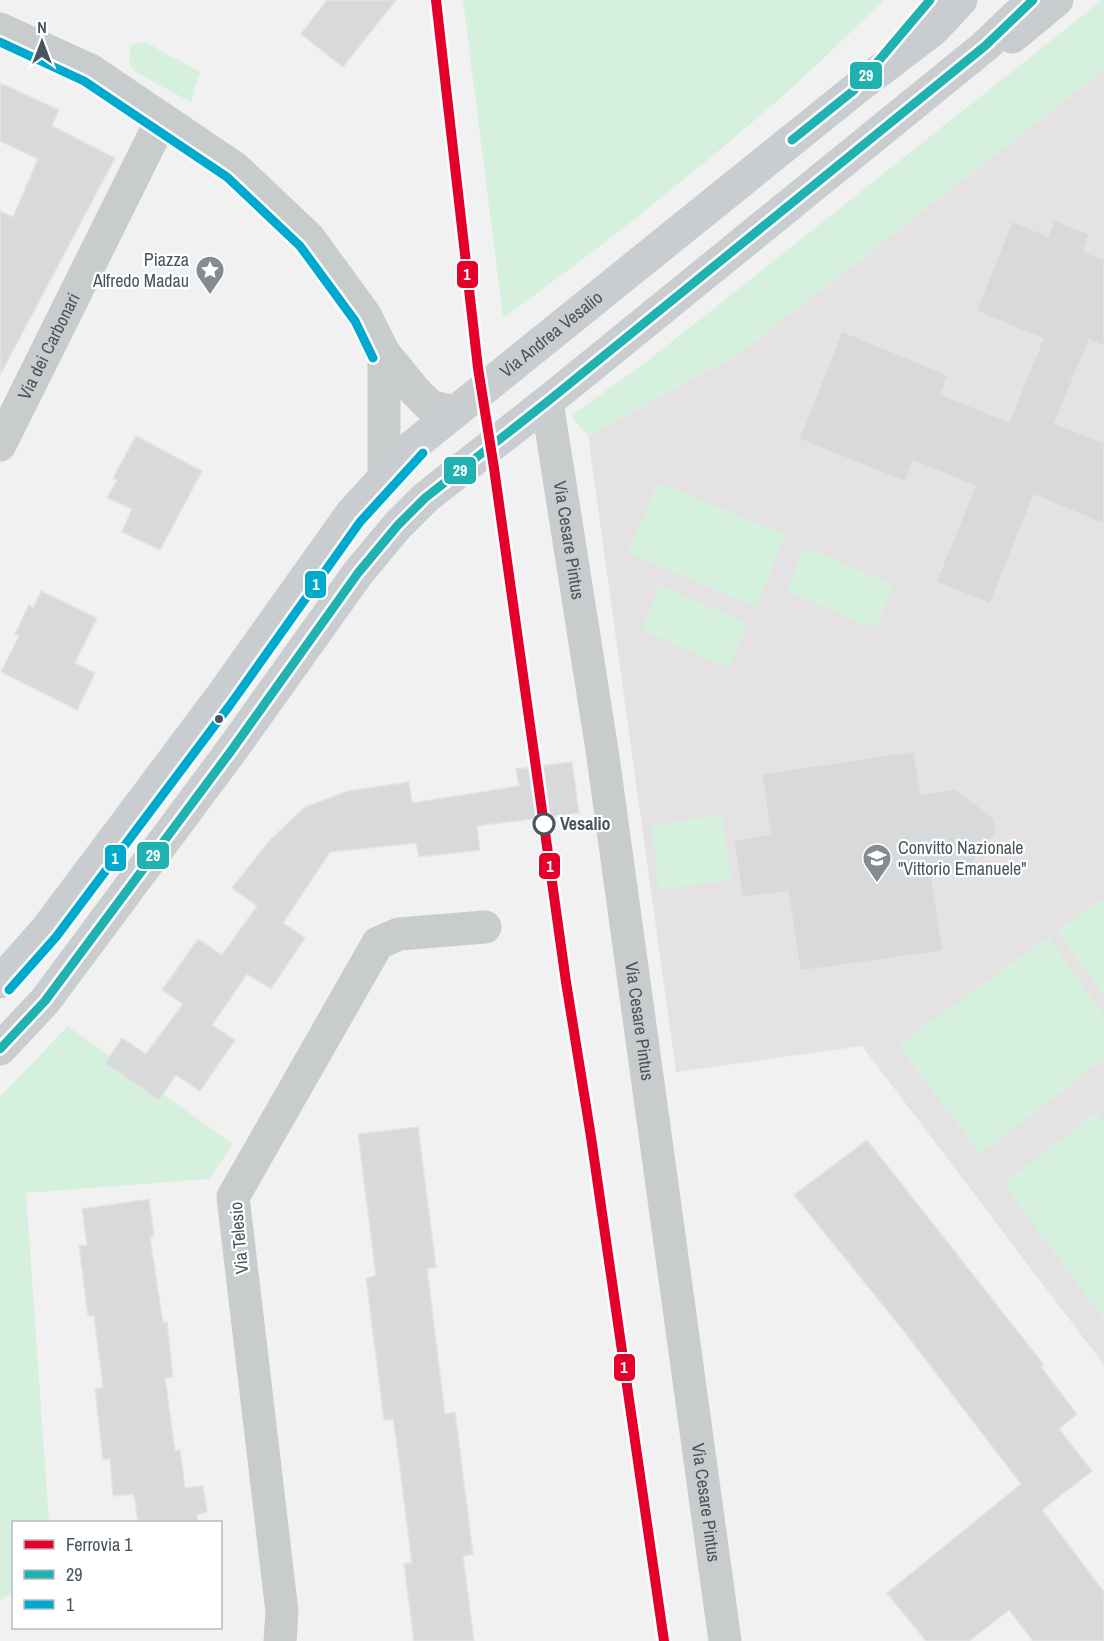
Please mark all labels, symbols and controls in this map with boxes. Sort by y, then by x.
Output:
north arrow [12,12,72,72]
text: N [37,16,47,38]
line badge: 29 [849,61,883,90]
text: 29 [859,64,873,86]
place label: Piazza Alfredo Madau [92,247,189,293]
place icon: Piazza Alfredo Madau [194,254,226,296]
line badge: 1 [456,260,479,289]
text: 1 [463,263,471,285]
street label: Via Andrea Vesalio [494,285,608,383]
street label: Via dei Carbonari [11,289,86,404]
line badge: 29 [443,456,477,485]
text: 29 [453,459,467,481]
street label: Via Cesare Pintus [548,479,591,601]
line badge: 1 [304,570,327,599]
text: 1 [312,573,320,595]
unlabelled marker [213,713,225,725]
place label: Vesalio [560,811,611,836]
marker: Vesalio [533,813,555,835]
place label: Convitto Nazionale "Vittorio Emanuele" [898,835,1026,881]
line badge: 29 [136,841,170,870]
school or university icon: Convitto Nazionale "Vittorio Emanuele" [861,842,893,884]
line badge: 1 [104,844,127,872]
text: 29 [146,844,160,866]
text: 1 [111,847,119,869]
line badge: 1 [538,852,561,880]
text: 1 [546,855,554,877]
street label: Via Cesare Pintus [619,960,660,1082]
street label: Via Telesio [223,1201,254,1275]
line badge: 1 [613,1353,636,1382]
text: 1 [620,1356,628,1378]
street label: Via Cesare Pintus [686,1441,727,1563]
legend [12,1521,222,1629]
text: Ferrovia 1 [66,1532,133,1557]
text: 29 [66,1562,82,1587]
text: 1 [66,1592,75,1617]

